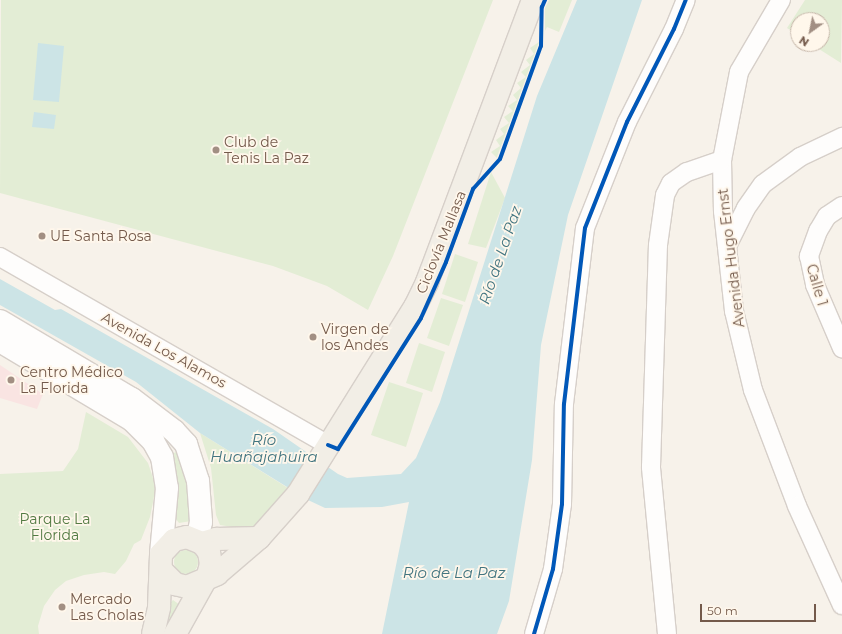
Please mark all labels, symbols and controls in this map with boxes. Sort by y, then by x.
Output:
north arrow [790,12,830,52]
text: N [796,33,812,50]
place label: Club de Tenis La Paz [224,134,309,166]
marker: Club de Tenis La Paz [211,145,221,155]
street label: Ciclovía Mallasa [413,188,469,296]
street label: Avenida Hugo Ernst [714,188,748,328]
water label: Río de La Paz [475,204,525,306]
place label: UE Santa Rosa [50,228,152,244]
marker: UE Santa Rosa [37,231,47,241]
street label: Calle 1 [803,262,831,308]
street label: Avenida Los Alamos [99,309,229,391]
place label: Virgen de los Andes [321,321,389,354]
marker: Virgen de los Andes [308,332,318,342]
place label: Centro Médico La Florida [20,364,123,396]
marker: Centro Médico La Florida [5,374,17,386]
water label: Río Huañajahuira [210,430,318,465]
park label: Parque La Florida [19,511,91,544]
water label: Río de La Paz [403,564,505,582]
place label: Mercado Las Cholas [70,591,144,624]
scale bar [702,596,818,622]
marker: Mercado Las Cholas [57,602,67,612]
text: 50 m [707,603,738,618]

